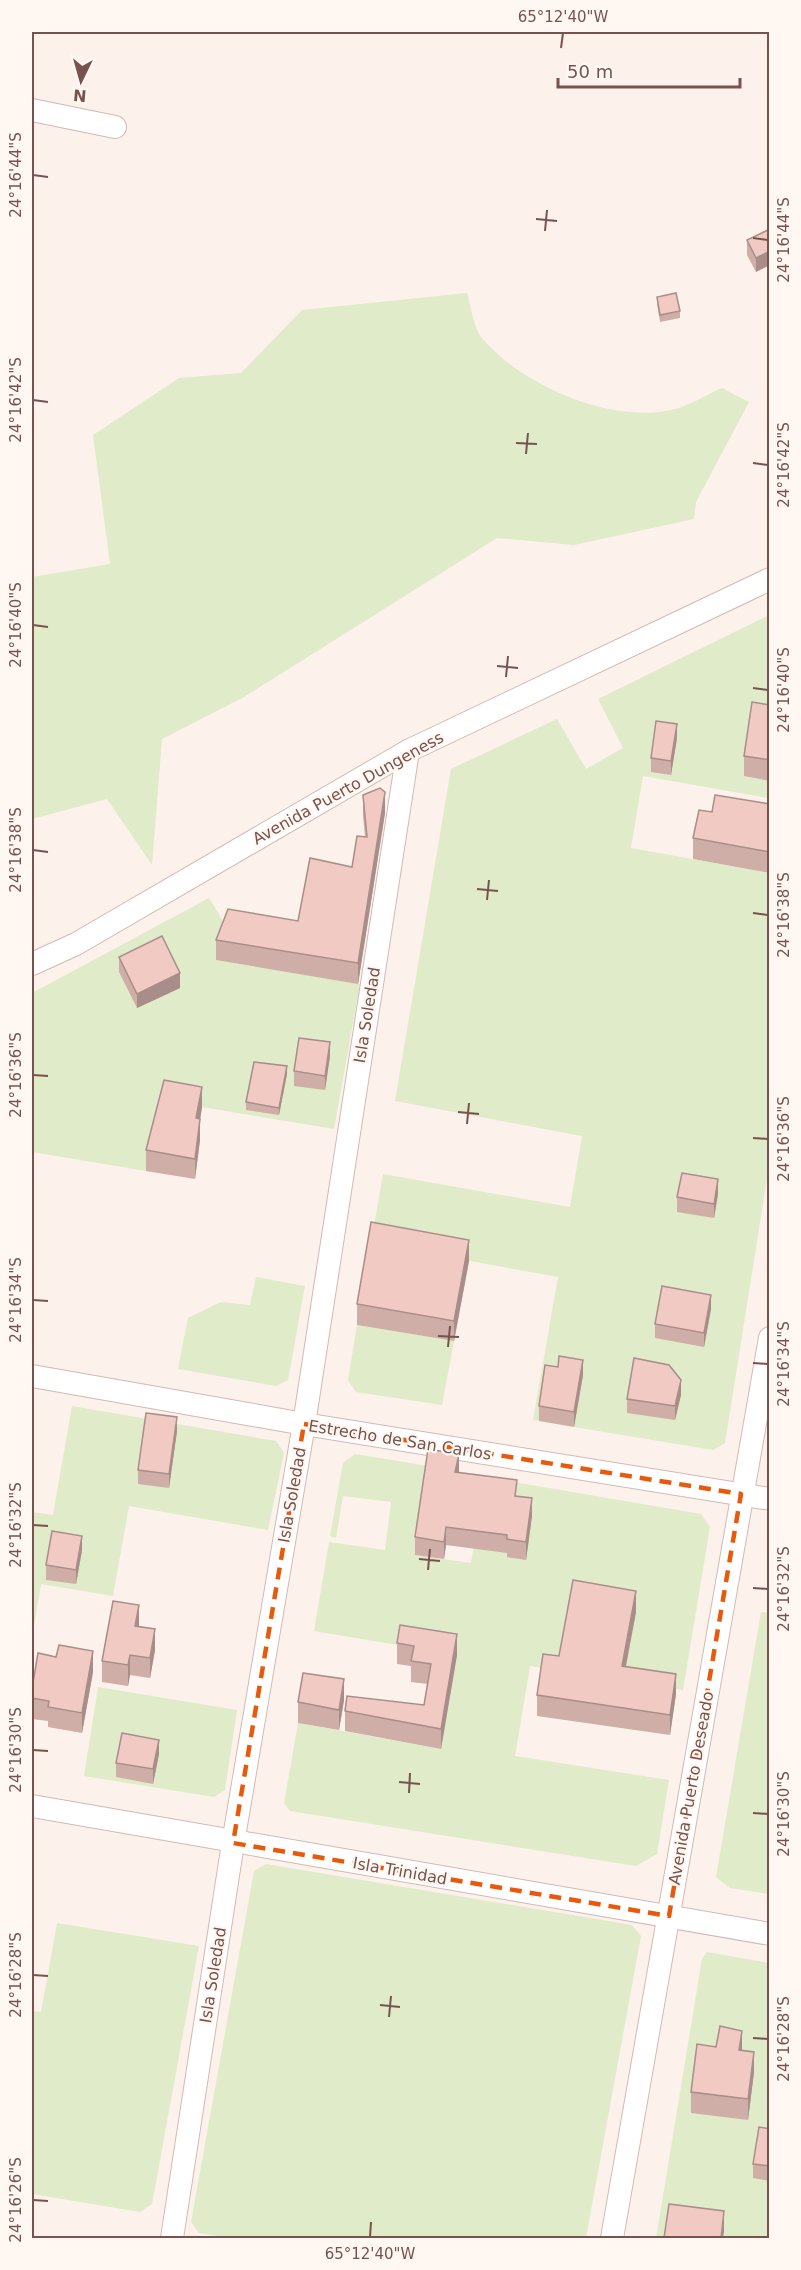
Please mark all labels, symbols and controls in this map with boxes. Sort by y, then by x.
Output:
text: 65°12'40"W [518,8,608,26]
north arrow [51,51,111,111]
scale bar [558,51,740,89]
text: 50 m [567,61,613,82]
text: N [72,85,87,105]
text: 24°16'44"S [7,132,25,218]
text: 24°16'44"S [775,197,793,283]
text: 24°16'42"S [7,357,25,443]
text: 24°16'42"S [775,422,793,508]
text: 24°16'40"S [7,582,25,668]
text: 24°16'40"S [775,647,793,733]
street label: Avenida Puerto Dungeness [249,728,447,848]
text: 24°16'38"S [7,807,25,893]
text: 24°16'38"S [775,872,793,958]
street label: Isla Soledad [350,966,384,1064]
text: 24°16'36"S [7,1032,25,1118]
text: 24°16'36"S [775,1096,793,1182]
text: 24°16'34"S [7,1257,25,1343]
text: 24°16'34"S [775,1321,793,1407]
street label: Estrecho de San Carlos [307,1416,493,1464]
street label: Isla Soledad [274,1446,310,1544]
text: 24°16'32"S [7,1482,25,1568]
text: 24°16'32"S [775,1546,793,1632]
street label: Avenida Puerto Deseado [665,1690,717,1886]
text: 24°16'30"S [7,1707,25,1793]
text: 24°16'30"S [775,1771,793,1857]
street label: Isla Trinidad [351,1853,449,1889]
street label: Isla Soledad [196,1926,230,2024]
text: 24°16'28"S [7,1932,25,2018]
text: 24°16'28"S [775,1996,793,2082]
text: 24°16'26"S [7,2157,25,2243]
text: 65°12'40"W [325,2245,415,2263]

